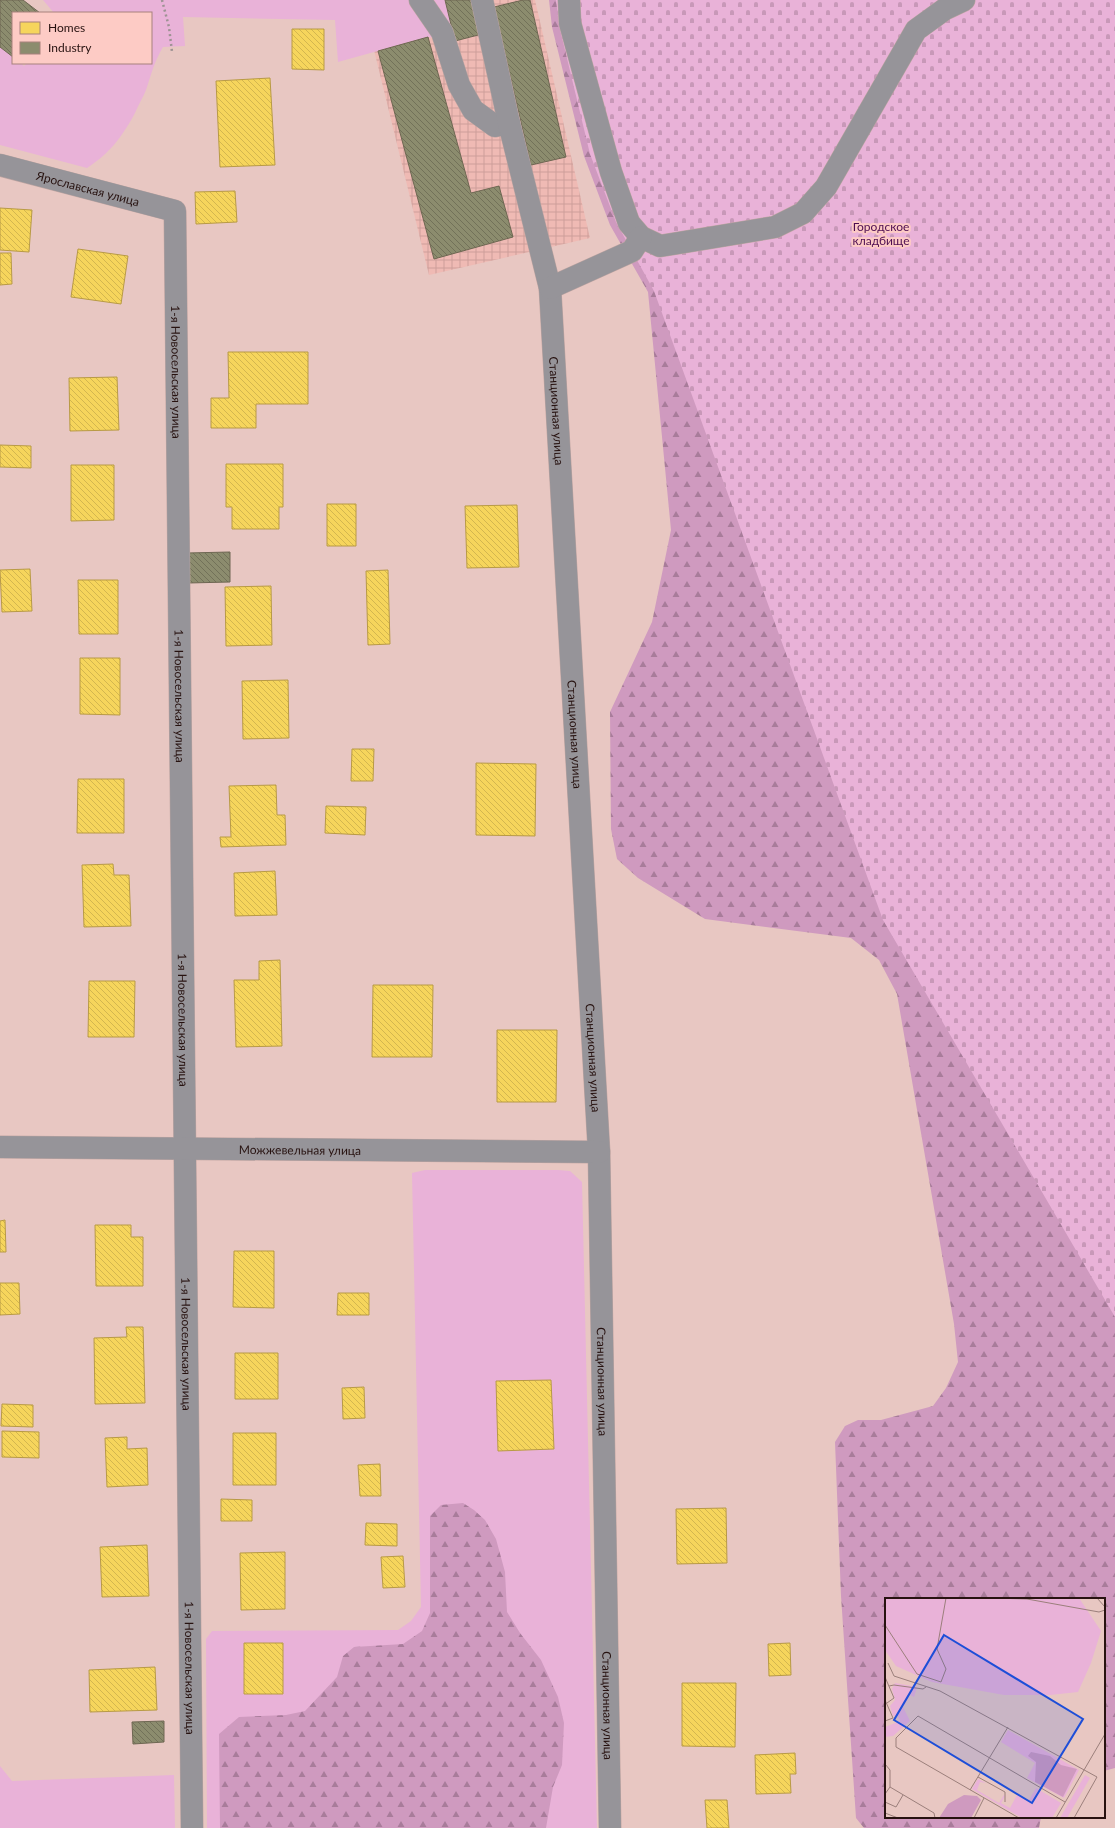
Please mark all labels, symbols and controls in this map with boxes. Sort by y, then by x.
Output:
legend [12,12,152,64]
text: Homes [48,20,85,35]
text: Industry [48,40,92,55]
street label: Ярославская улица [34,167,141,209]
park label: Городское кладбище [853,219,909,248]
street label: 1-я Новосельская улица [168,305,185,439]
street label: Станционная улица [546,356,568,466]
street label: 1-я Новосельская улица [172,629,188,763]
street label: Станционная улица [565,680,586,789]
street label: 1-я Новосельская улица [175,953,192,1087]
street label: Станционная улица [583,1003,604,1113]
street label: Можжевельная улица [239,1141,361,1158]
street label: 1-я Новосельская улица [179,1277,195,1411]
street label: Станционная улица [594,1327,611,1436]
inset map [885,1598,1105,1818]
street label: 1-я Новосельская улица [182,1601,199,1735]
street label: Станционная улица [600,1651,616,1760]

